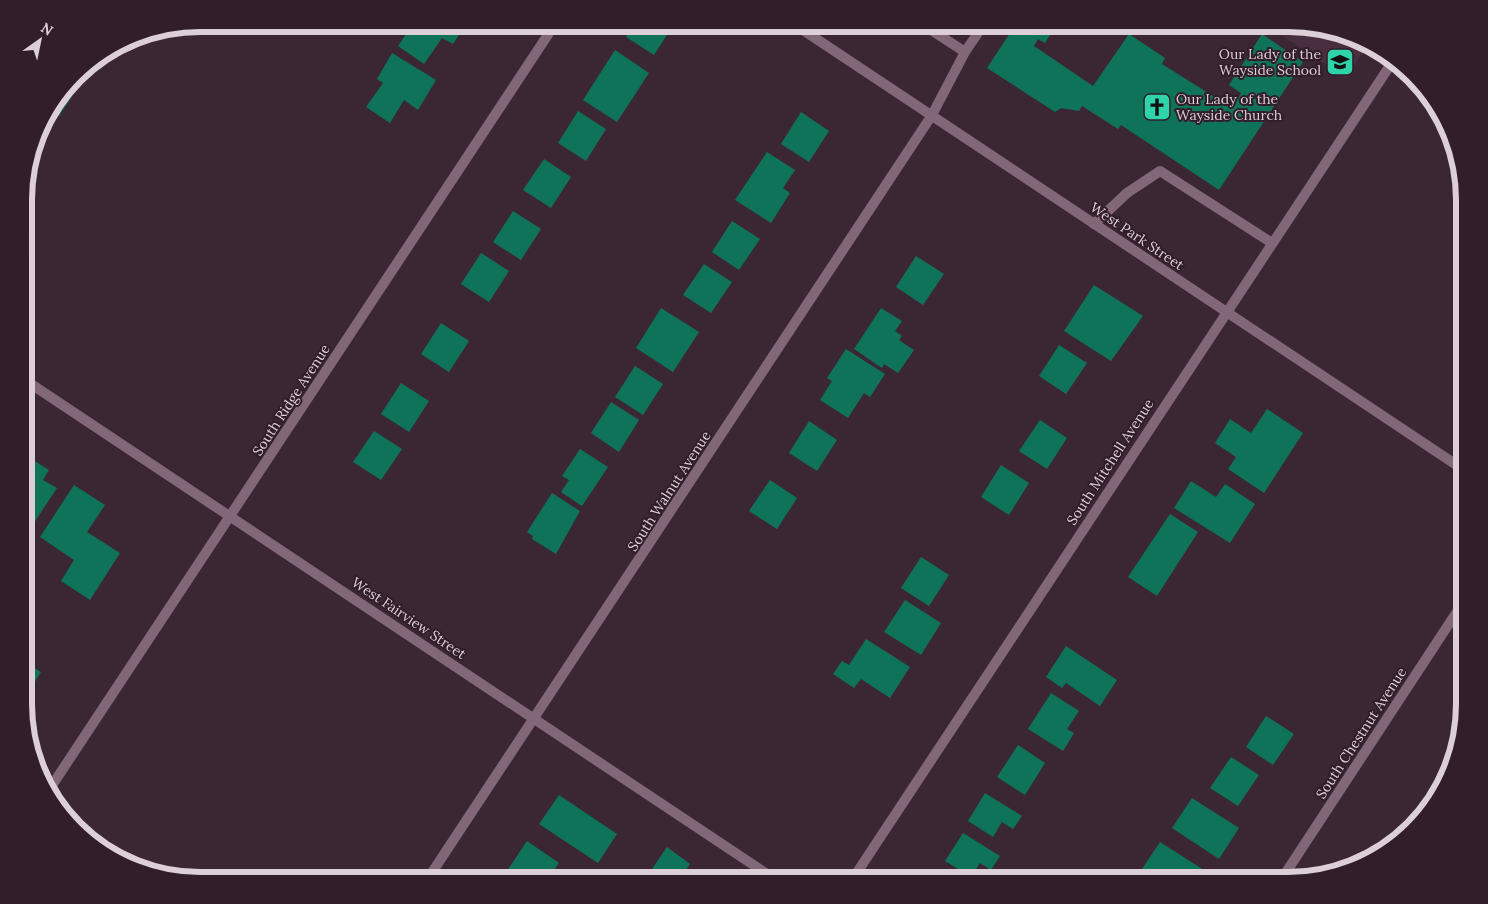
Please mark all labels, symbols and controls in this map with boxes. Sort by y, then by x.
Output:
north arrow [15,15,65,65]
text: N [38,19,57,40]
place label: Our Lady of the Wayside School [1219,45,1321,79]
school or university icon: Our Lady of the Wayside School [1325,47,1355,77]
place label: Our Lady of the Wayside Church [1176,90,1282,124]
church icon: Our Lady of the Wayside Church [1142,92,1172,122]
street label: West Park Street [1087,198,1188,274]
street label: South Ridge Avenue [248,340,334,459]
street label: South Mitchell Avenue [1063,395,1158,528]
street label: South Walnut Avenue [623,427,715,555]
street label: West Fairview Street [348,573,470,663]
street label: South Chestnut Avenue [1312,664,1410,802]

